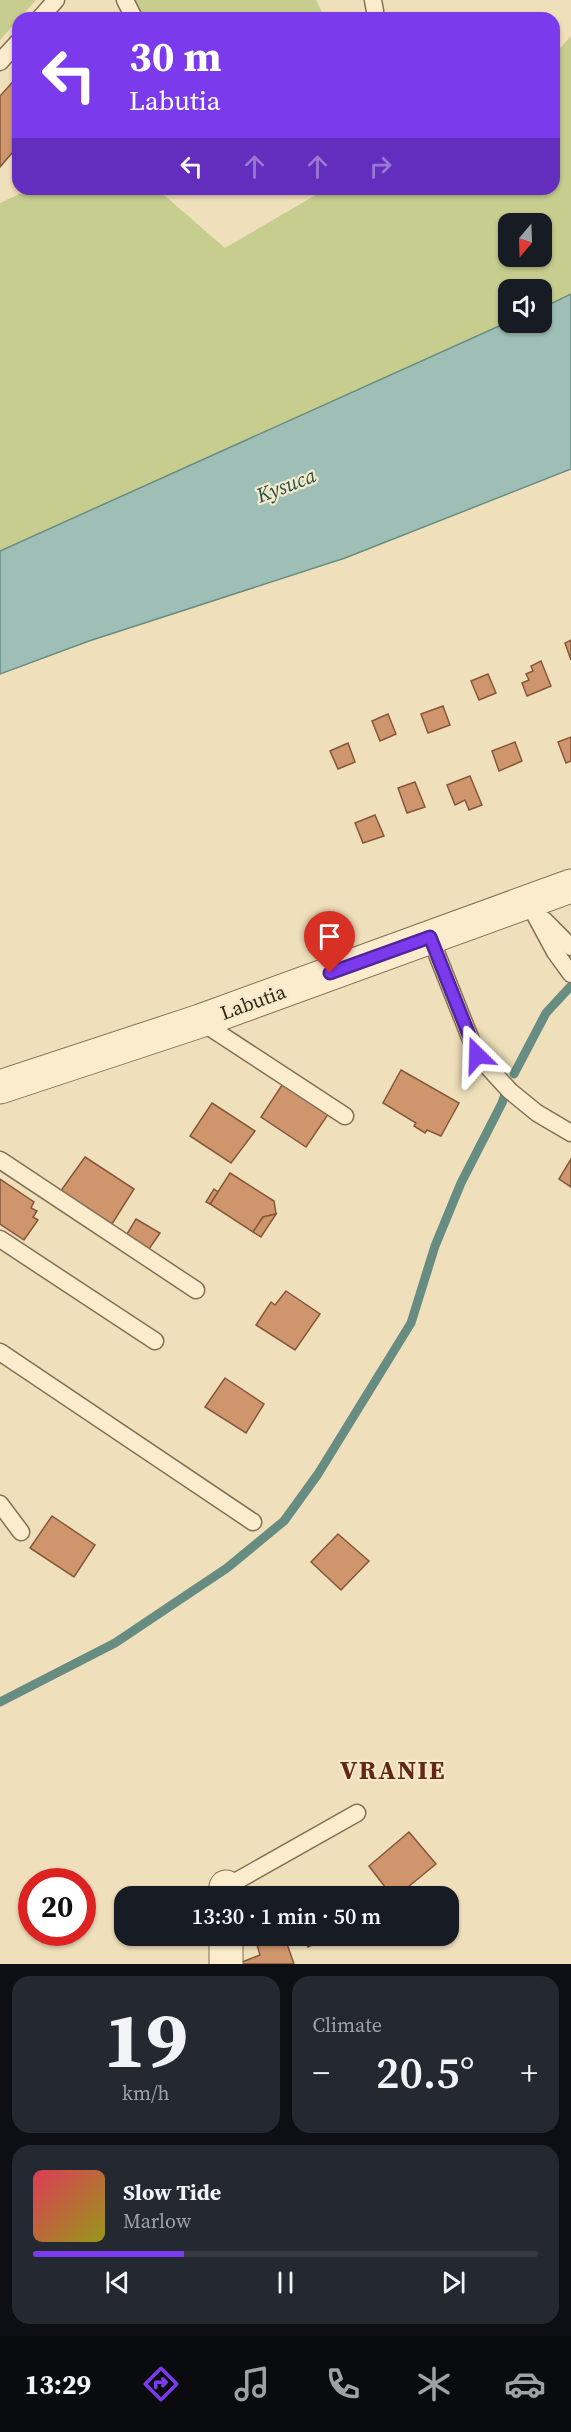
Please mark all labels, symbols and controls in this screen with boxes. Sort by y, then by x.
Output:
text: 30 m [129,27,222,85]
icon: left [30,36,108,114]
text: Labutia [129,82,220,119]
icon: left [175,150,208,183]
icon: ahead [238,150,271,183]
icon: ahead [301,150,334,183]
icon: right [364,150,397,183]
north arrow [498,213,552,267]
map controls [498,213,552,333]
button: sound [498,279,552,333]
water label: Kysuca [251,460,320,510]
pin [304,911,355,973]
icon: arrive [313,920,346,953]
street label: Labutia [216,977,290,1027]
position arrow [445,1023,509,1087]
district label: VRANIE [340,1752,446,1788]
speed limit sign: 20 [18,1868,96,1946]
text: 13:30 · 1 min · 50 m [192,1901,381,1931]
text: 19 [103,1986,188,2093]
text: Climate [313,2011,382,2039]
text: 20.5° [376,2041,474,2103]
text: − [313,2050,330,2095]
text: + [521,2050,538,2095]
text: km/h [122,2079,170,2107]
text: Slow Tide [123,2177,221,2207]
text: Marlow [123,2207,191,2235]
icon: previous [101,2266,134,2299]
icon: pause [269,2266,302,2299]
icon: next [437,2266,470,2299]
icon: directions [140,2363,182,2405]
icon: music [231,2363,273,2405]
icon: phone [322,2363,364,2405]
icon: climate [413,2363,455,2405]
icon: car [504,2363,546,2405]
text: 13:29 [25,2366,91,2403]

